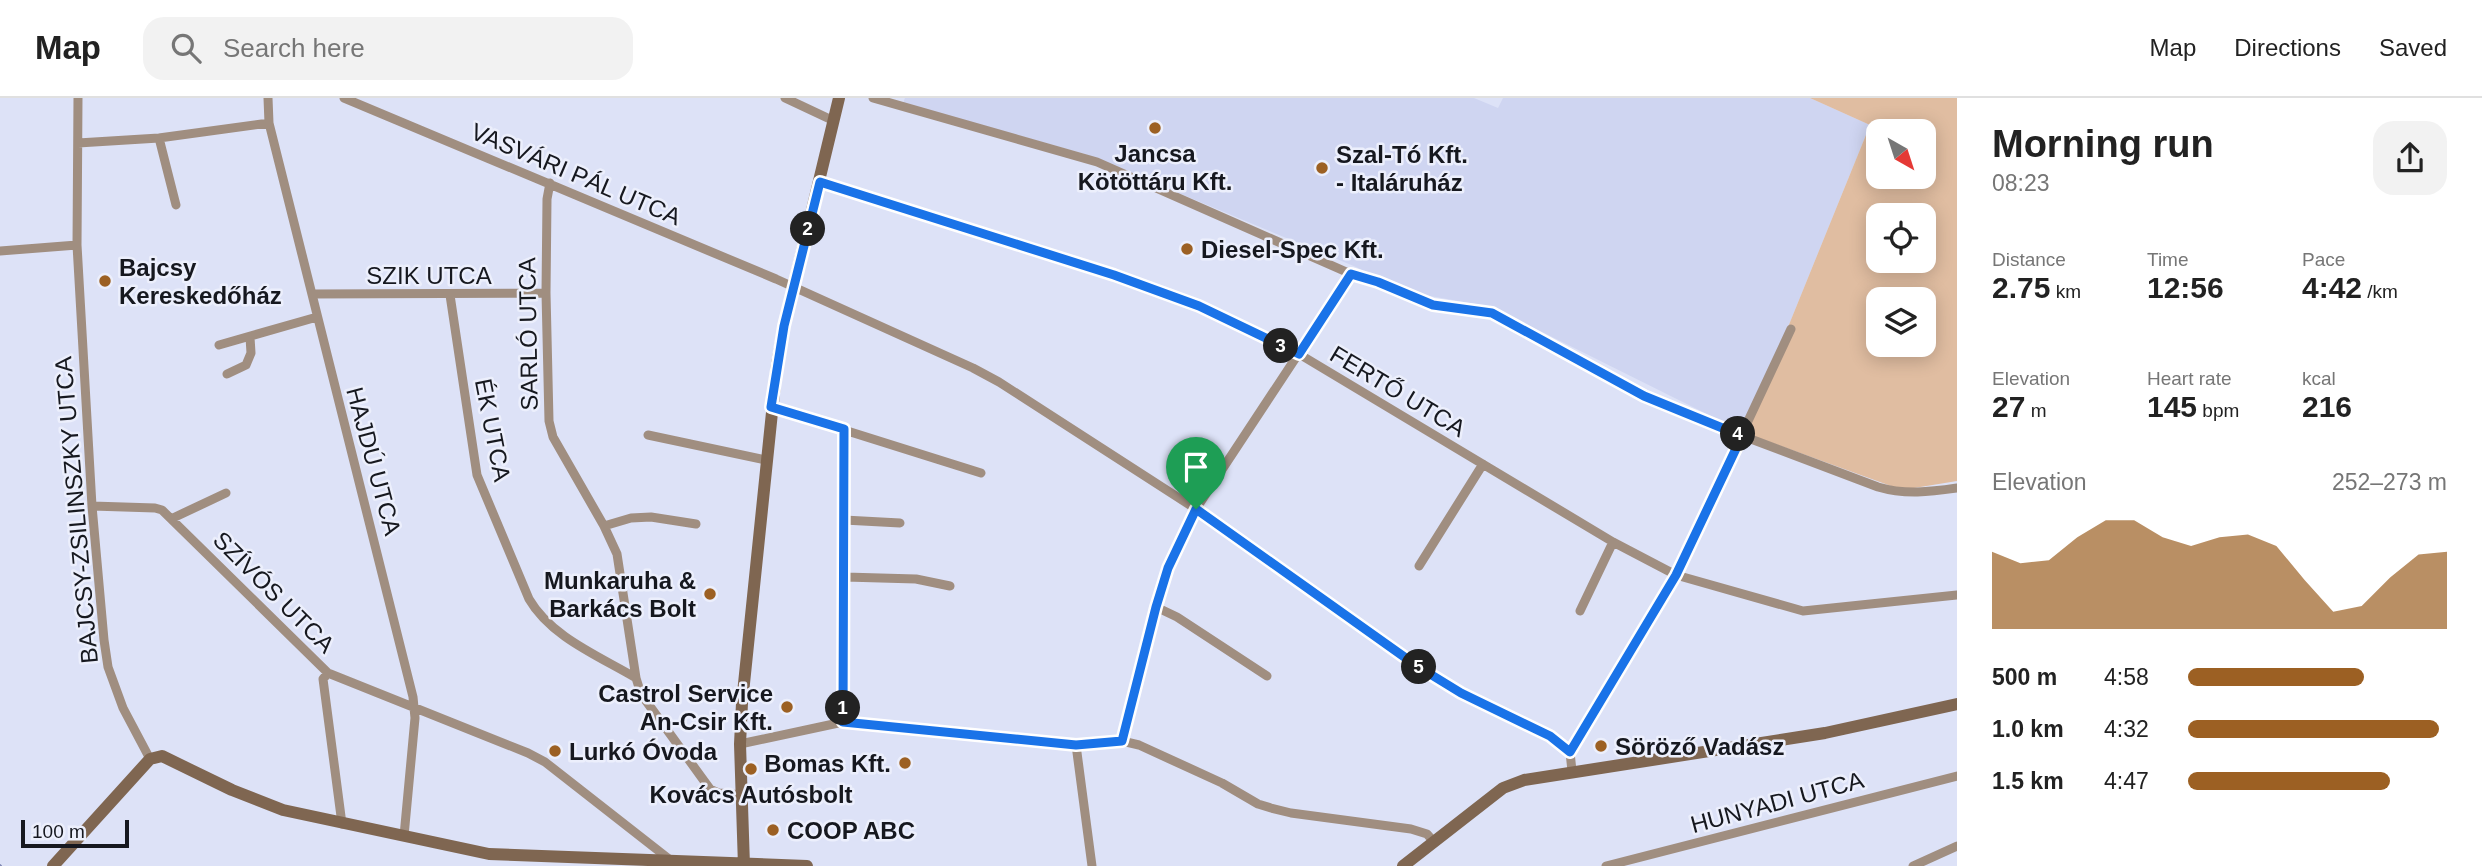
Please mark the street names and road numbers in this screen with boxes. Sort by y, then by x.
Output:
street label: VASVÁRI PÁL UTCA [467,118,685,230]
street label: SARLÓ UTCA [513,257,543,411]
street label: SZIK UTCA [366,262,492,289]
street label: FERTŐ UTCA [1326,340,1470,442]
street label: BAJCSY-ZSILINSZKY UTCA [49,355,103,665]
street label: ÉK UTCA [470,376,516,484]
street label: HAJDÚ UTCA [341,384,407,538]
street label: SZÍVÓS UTCA [208,526,340,658]
street label: HUNYADI UTCA [1687,766,1867,838]

